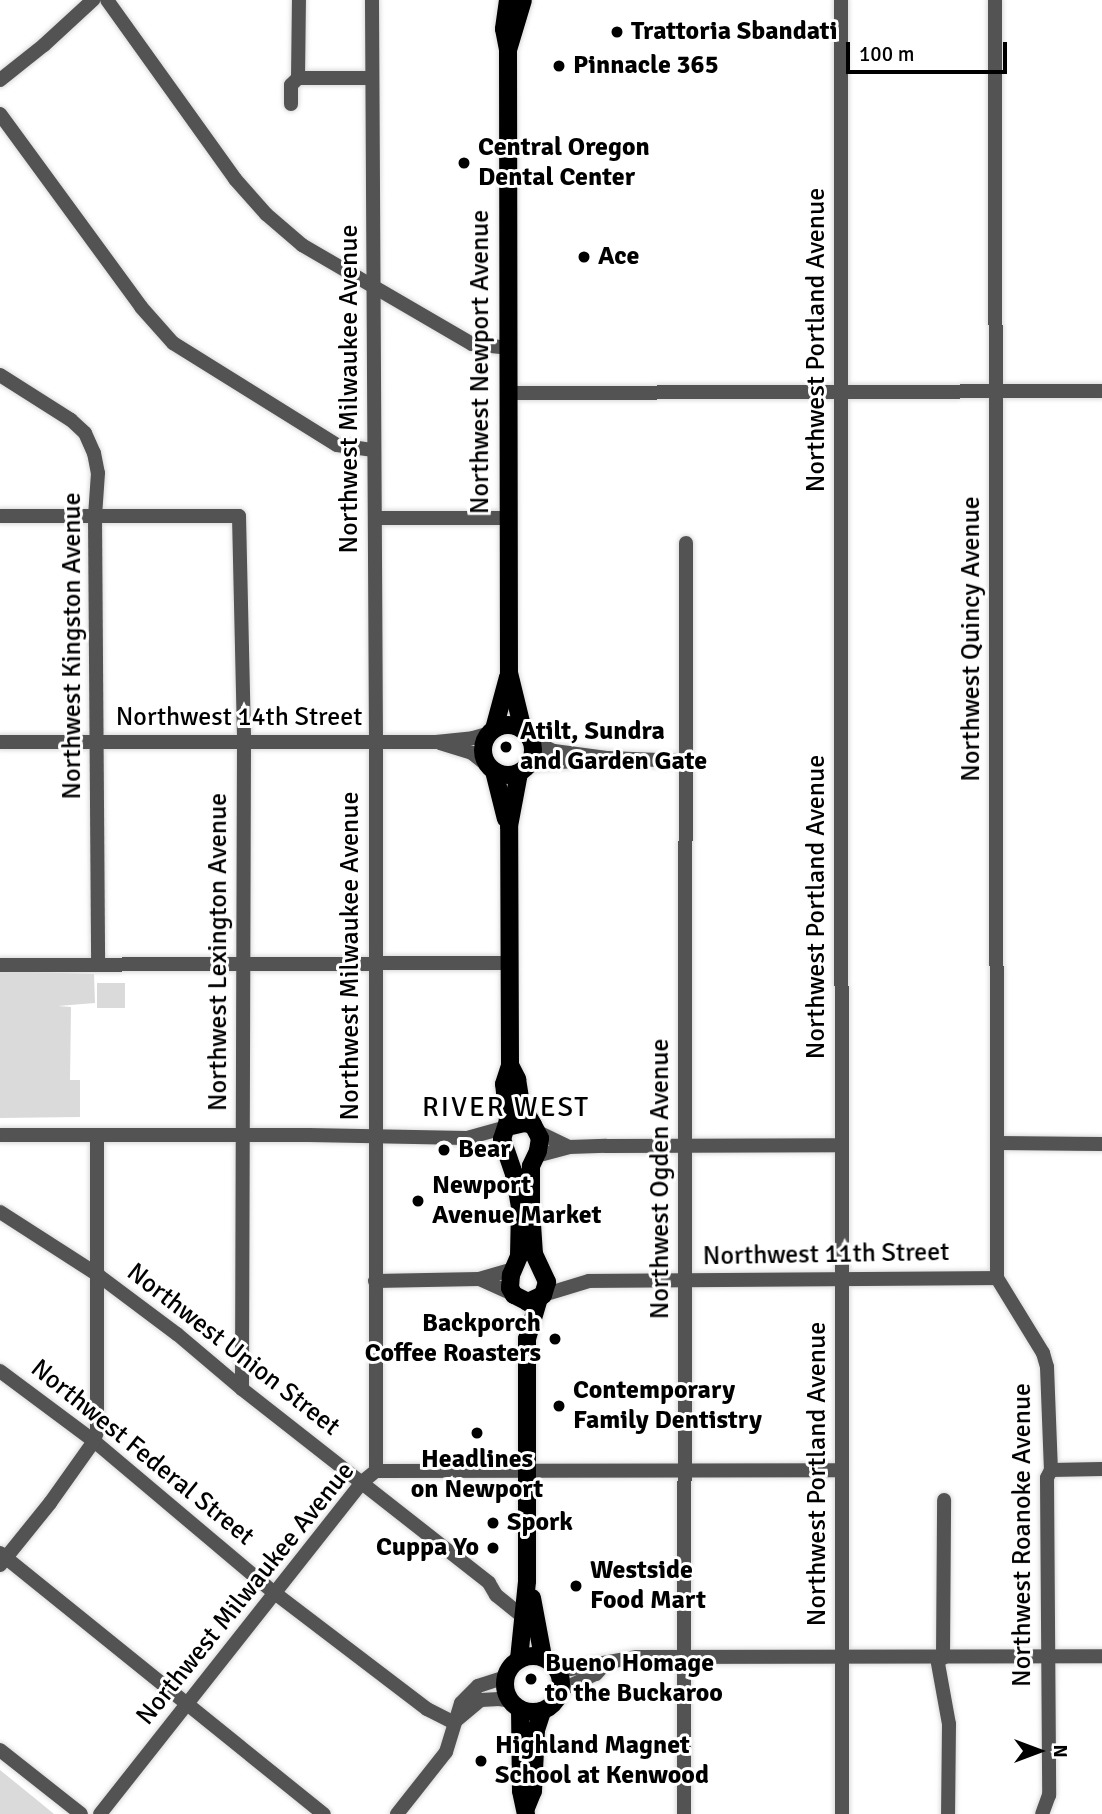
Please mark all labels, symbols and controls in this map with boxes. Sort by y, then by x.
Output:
place label: Trattoria Sbandati [631,16,837,48]
marker: Trattoria Sbandati [609,24,625,40]
scale bar [850,28,1011,72]
text: 100 m [859,41,914,67]
place label: Pinnacle 365 [573,50,719,82]
marker: Pinnacle 365 [551,58,567,74]
place label: Central Oregon Dental Center [478,132,650,194]
marker: Central Oregon Dental Center [456,155,472,171]
street label: Northwest Portland Avenue [801,188,833,492]
street label: Northwest Newport Avenue [465,210,497,514]
street label: Northwest Milwaukee Avenue [334,225,366,553]
place label: Ace [598,241,639,273]
marker: Ace [576,249,592,265]
street label: Northwest Kingston Avenue [57,492,89,800]
street label: Northwest Quincy Avenue [956,496,988,782]
street label: Northwest 14th Street [116,702,362,734]
place label: Atilt, Sundra and Garden Gate [520,716,707,778]
marker: Atilt, Sundra and Garden Gate [498,739,514,755]
street label: Northwest Portland Avenue [801,755,833,1059]
street label: Northwest Milwaukee Avenue [335,792,367,1120]
street label: Northwest Lexington Avenue [203,793,235,1111]
street label: Northwest Ogden Avenue [645,1039,677,1319]
district label: RIVER WEST [423,1090,589,1124]
place label: Bear [458,1134,511,1166]
marker: Bear [436,1142,452,1158]
place label: Newport Avenue Market [432,1170,601,1232]
marker: Newport Avenue Market [410,1193,426,1209]
street label: Northwest 11th Street [702,1237,950,1273]
street label: Northwest Union Street [120,1257,346,1443]
place label: Backporch Coffee Roasters [365,1308,541,1370]
street label: Northwest Portland Avenue [802,1322,834,1626]
marker: Backporch Coffee Roasters [547,1331,563,1347]
street label: Northwest Federal Street [24,1353,260,1553]
place label: Contemporary Family Dentistry [573,1375,762,1436]
street label: Northwest Roanoke Avenue [1007,1383,1039,1687]
marker: Contemporary Family Dentistry [551,1398,567,1414]
marker: Headlines on Newport [469,1425,485,1441]
place label: Headlines on Newport [411,1444,543,1506]
street label: Northwest Milwaukee Avenue [130,1456,362,1732]
place label: Spork [507,1507,573,1539]
marker: Spork [485,1515,501,1531]
place label: Cuppa Yo [376,1532,479,1564]
marker: Cuppa Yo [485,1540,501,1556]
place label: Westside Food Mart [590,1555,706,1616]
marker: Westside Food Mart [568,1578,584,1594]
place label: Bueno Homage to the Buckaroo [545,1648,723,1710]
marker: Bueno Homage to the Buckaroo [523,1671,539,1687]
north arrow [1004,1716,1074,1786]
place label: Highland Magnet School at Kenwood [495,1730,709,1792]
text: N [1048,1744,1072,1758]
marker: Highland Magnet School at Kenwood [473,1753,489,1769]

